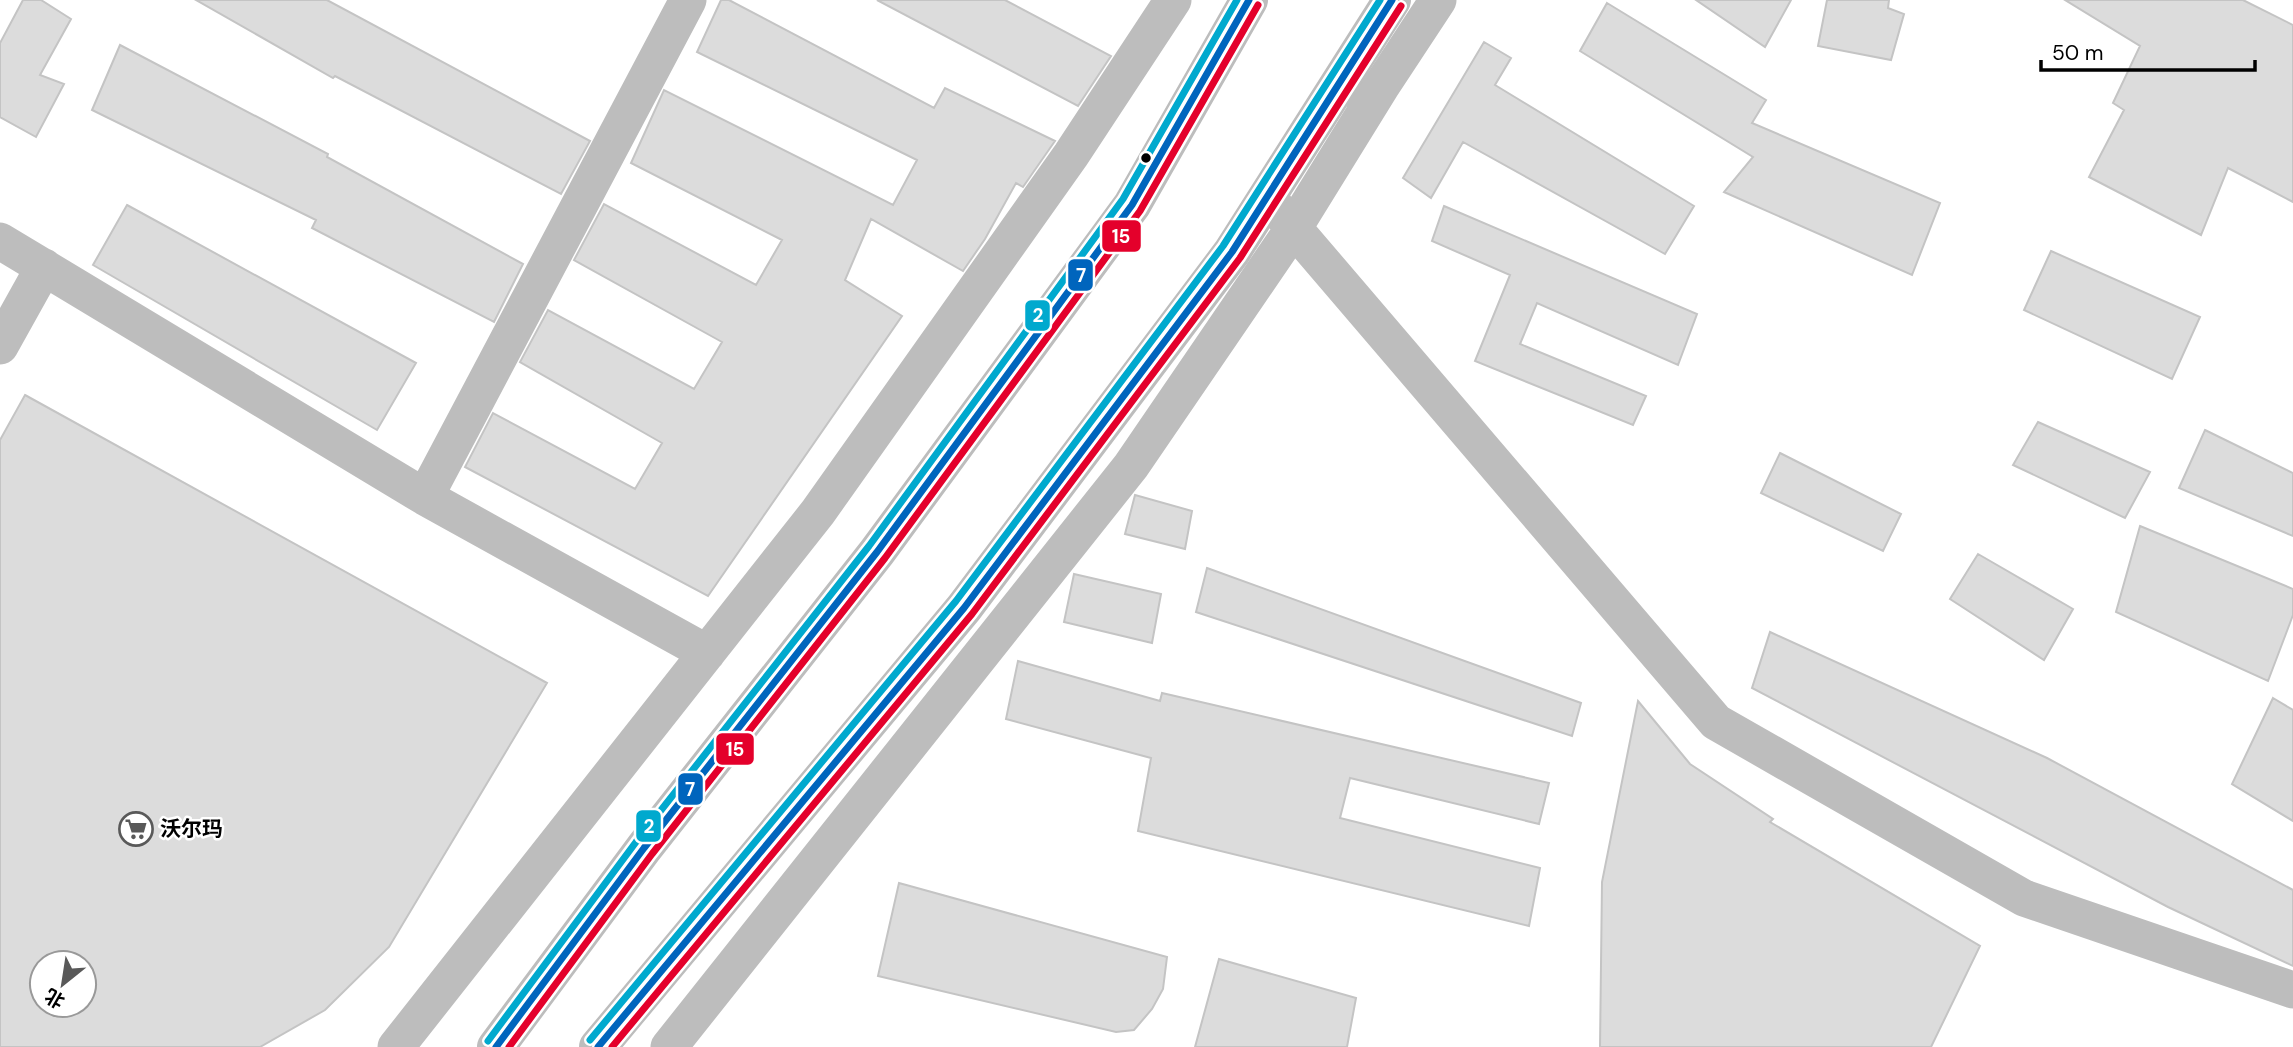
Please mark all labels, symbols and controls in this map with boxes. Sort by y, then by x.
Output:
scale bar [2041,28,2254,72]
text: 50 m [2052,39,2103,67]
unlabelled marker [1139,151,1153,165]
line badge: 15 [1101,219,1142,253]
text: 15 [1112,224,1130,249]
line badge: 7 [1067,258,1094,292]
text: 7 [1076,263,1086,288]
line badge: 2 [1024,299,1051,332]
text: 2 [1033,303,1044,328]
line badge: 15 [715,732,755,766]
text: 15 [726,737,744,762]
line badge: 7 [677,772,704,806]
text: 7 [685,777,695,802]
line badge: 2 [635,809,662,843]
supermarket icon: 沃尔玛 [117,810,155,848]
text: 2 [644,814,655,839]
place label: 沃尔玛 [160,815,223,843]
north arrow [28,949,98,1019]
text: 北 [40,983,69,1014]

